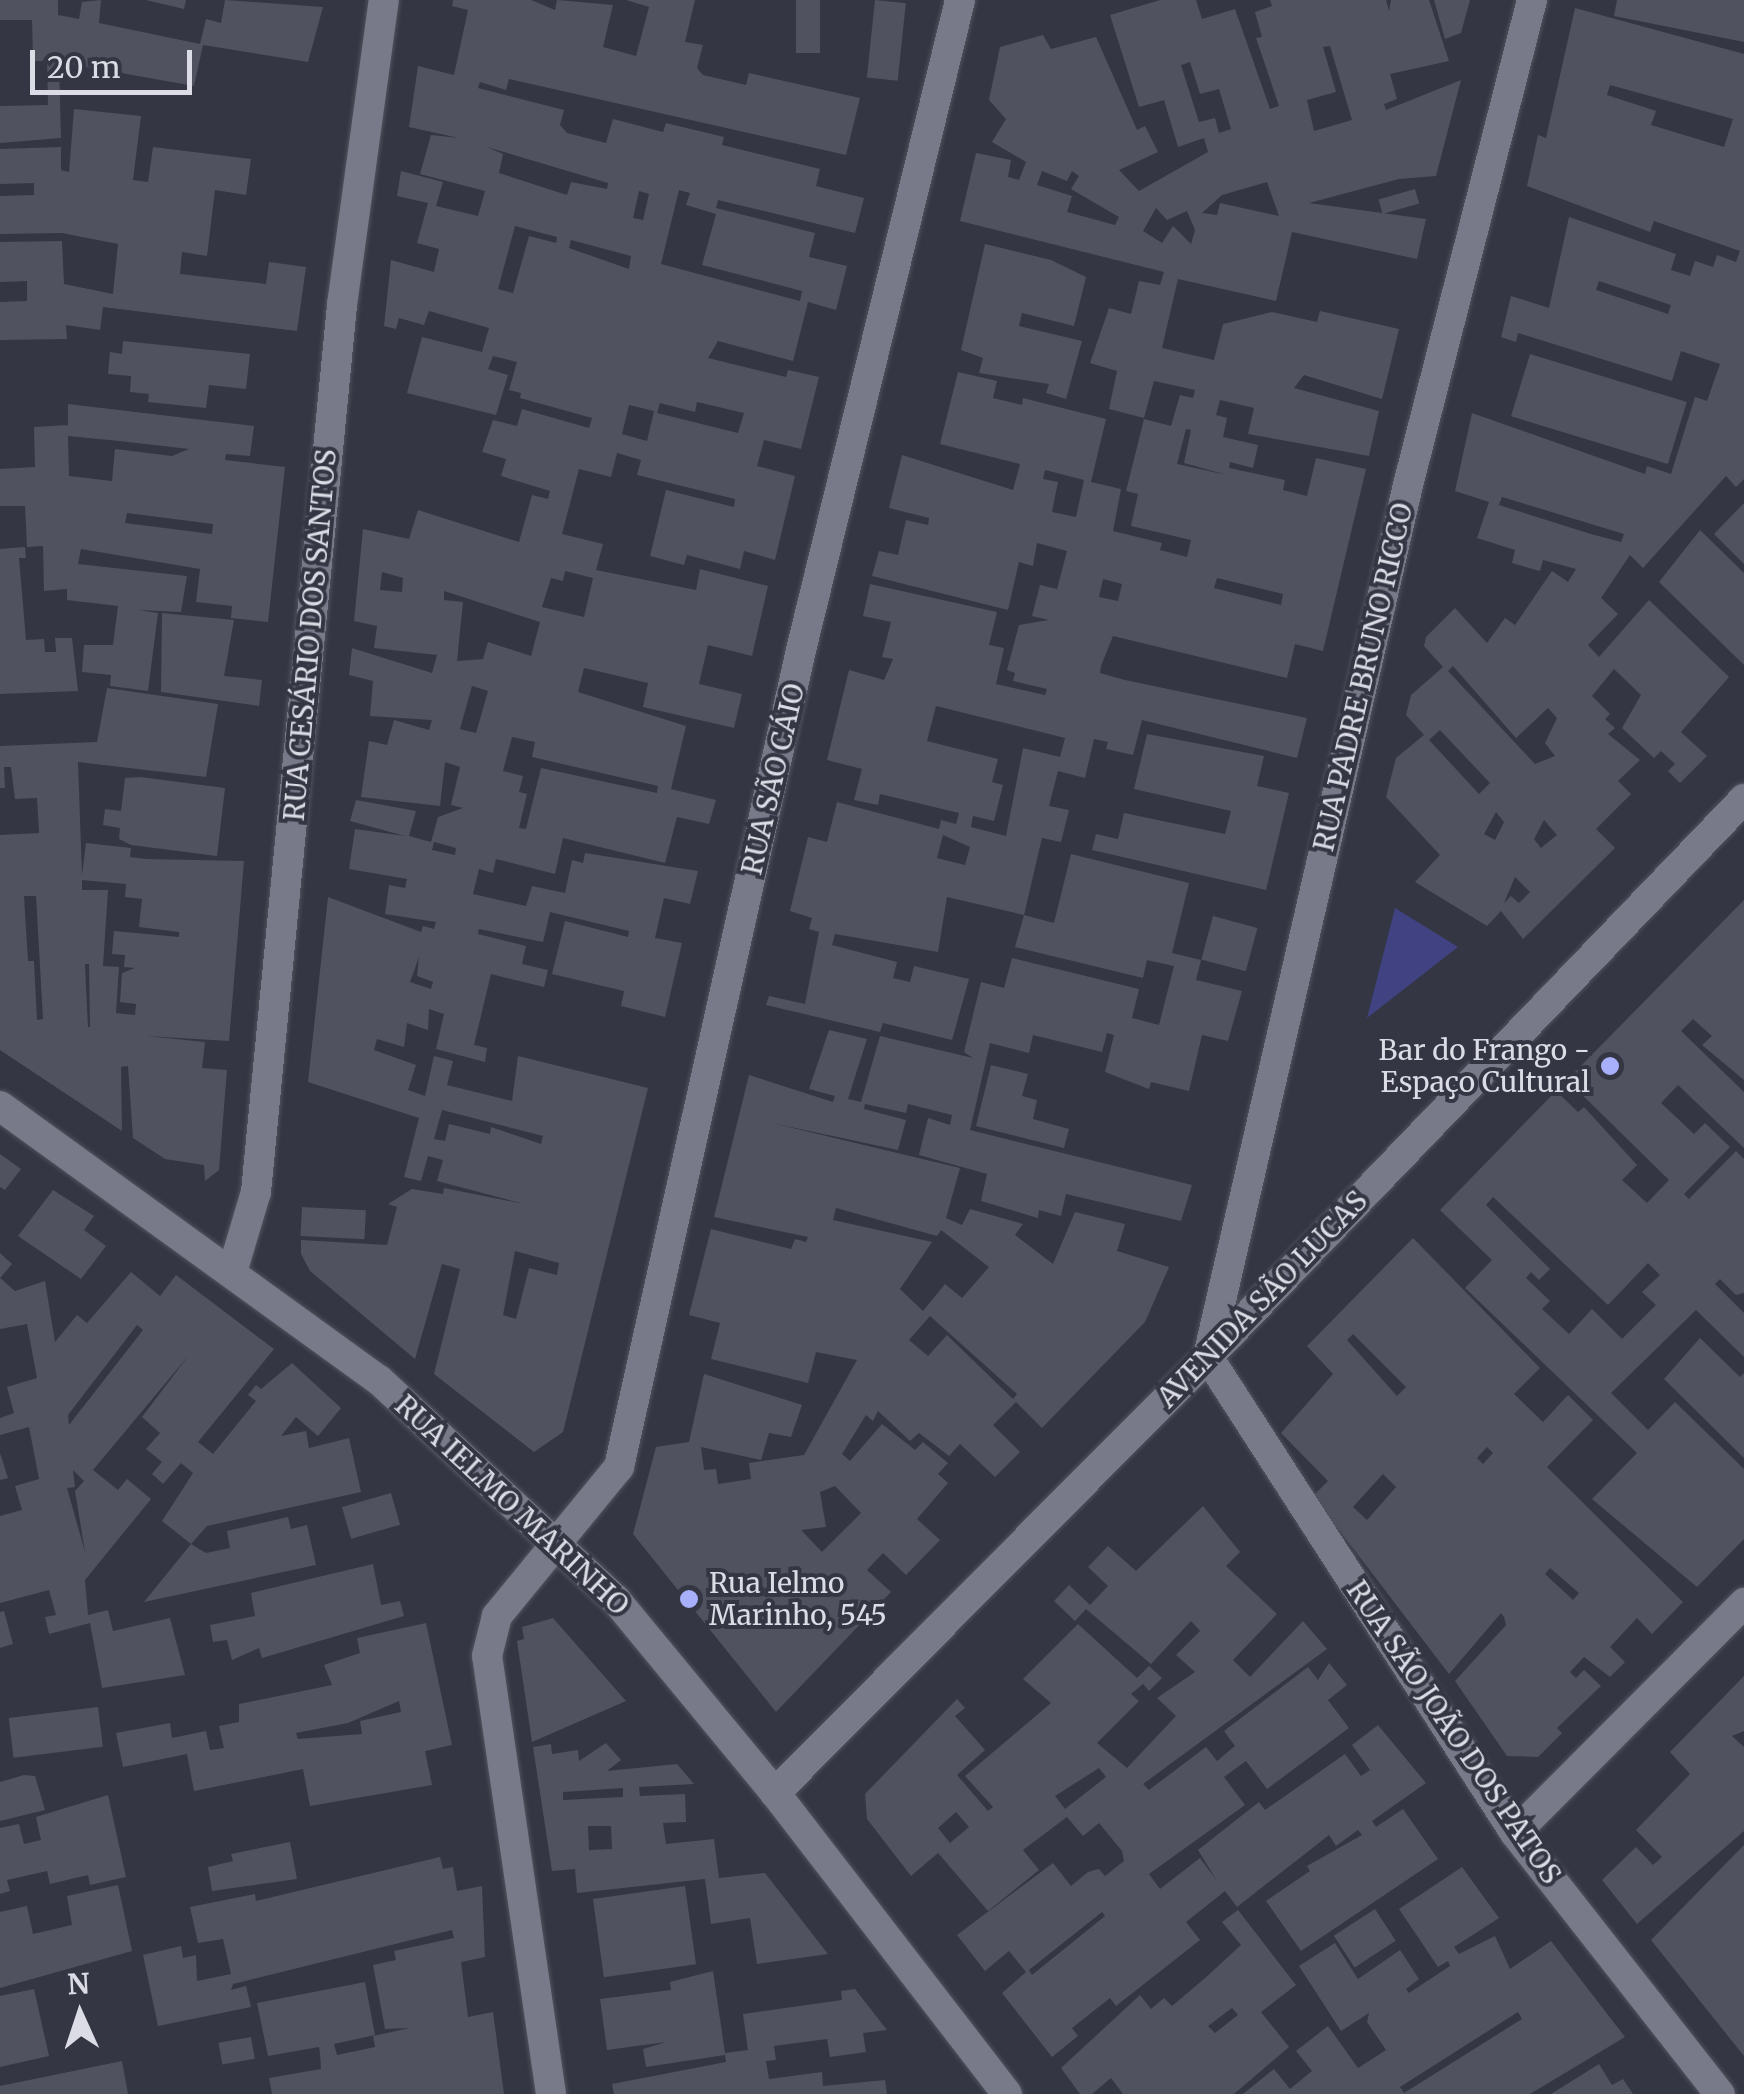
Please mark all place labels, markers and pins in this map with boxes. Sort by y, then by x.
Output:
place label: Bar do Frango - Espaço Cultural [1378,1033,1590,1099]
marker: Bar do Frango - Espaço Cultural [1599,1055,1621,1077]
place label: Rua Ielmo Marinho, 545 [709,1566,887,1632]
marker: Rua Ielmo Marinho, 545 [678,1588,700,1610]

